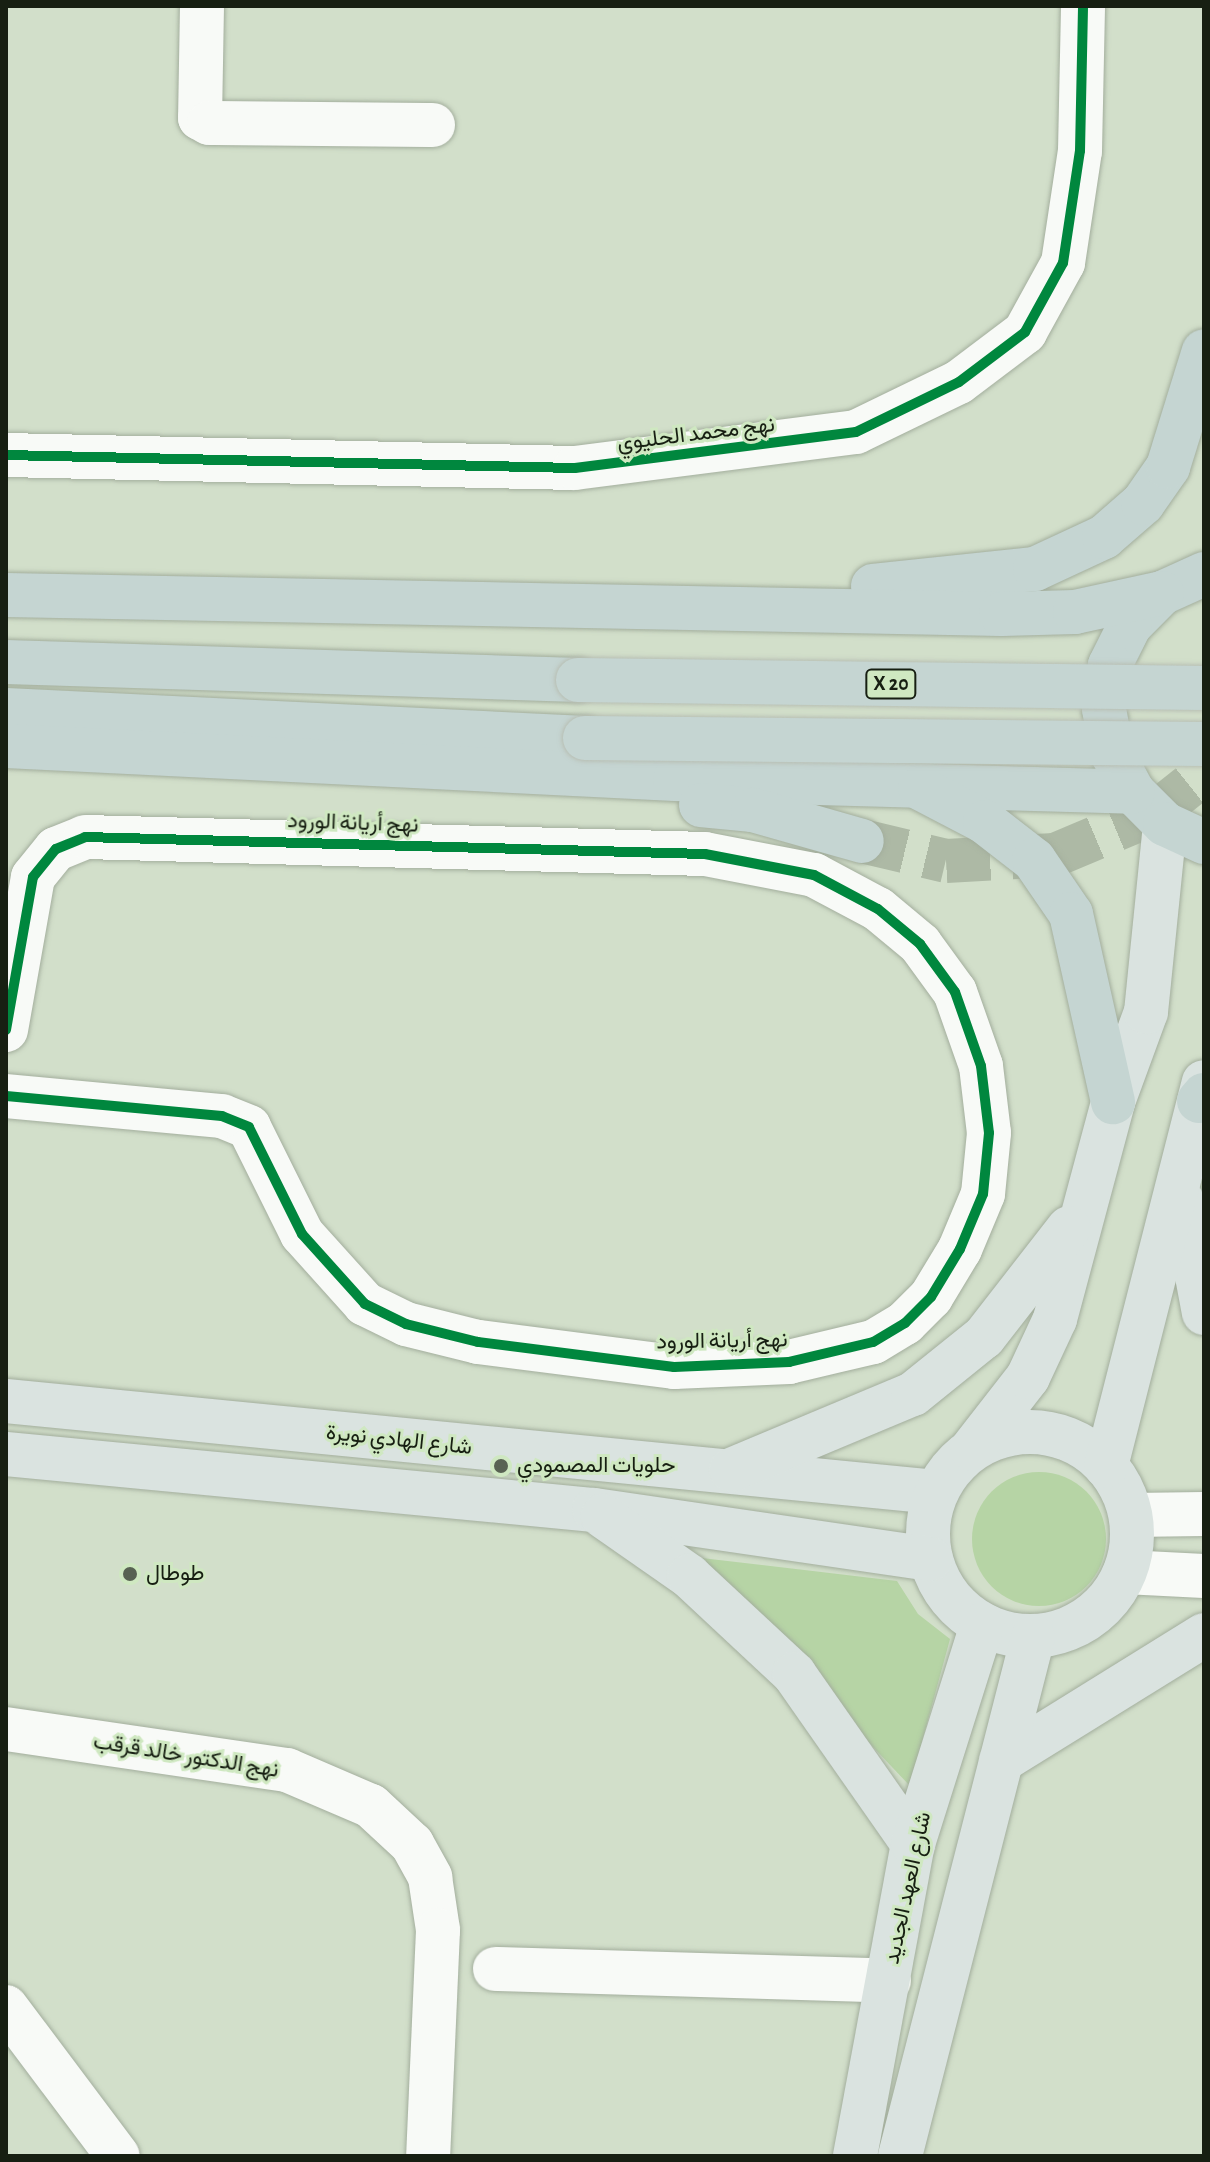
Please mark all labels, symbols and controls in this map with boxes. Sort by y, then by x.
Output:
street label: نهج محمد الحليوي [616,411,776,457]
road number: X 20 [865,668,917,700]
street label: نهج أريانة الورود [287,808,419,838]
street label: نهج أريانة الورود [656,1327,788,1355]
street label: شارع الهادي نويرة [325,1419,473,1461]
place label: حلويات المصمودي [517,1453,675,1479]
marker: حلويات المصمودي [492,1457,510,1475]
place label: طوطال [146,1561,204,1587]
marker: طوطال [121,1565,139,1583]
street label: نهج الدكتور خالد قرقب [91,1728,281,1784]
street label: شارع العهد الجديد [879,1810,937,1966]

